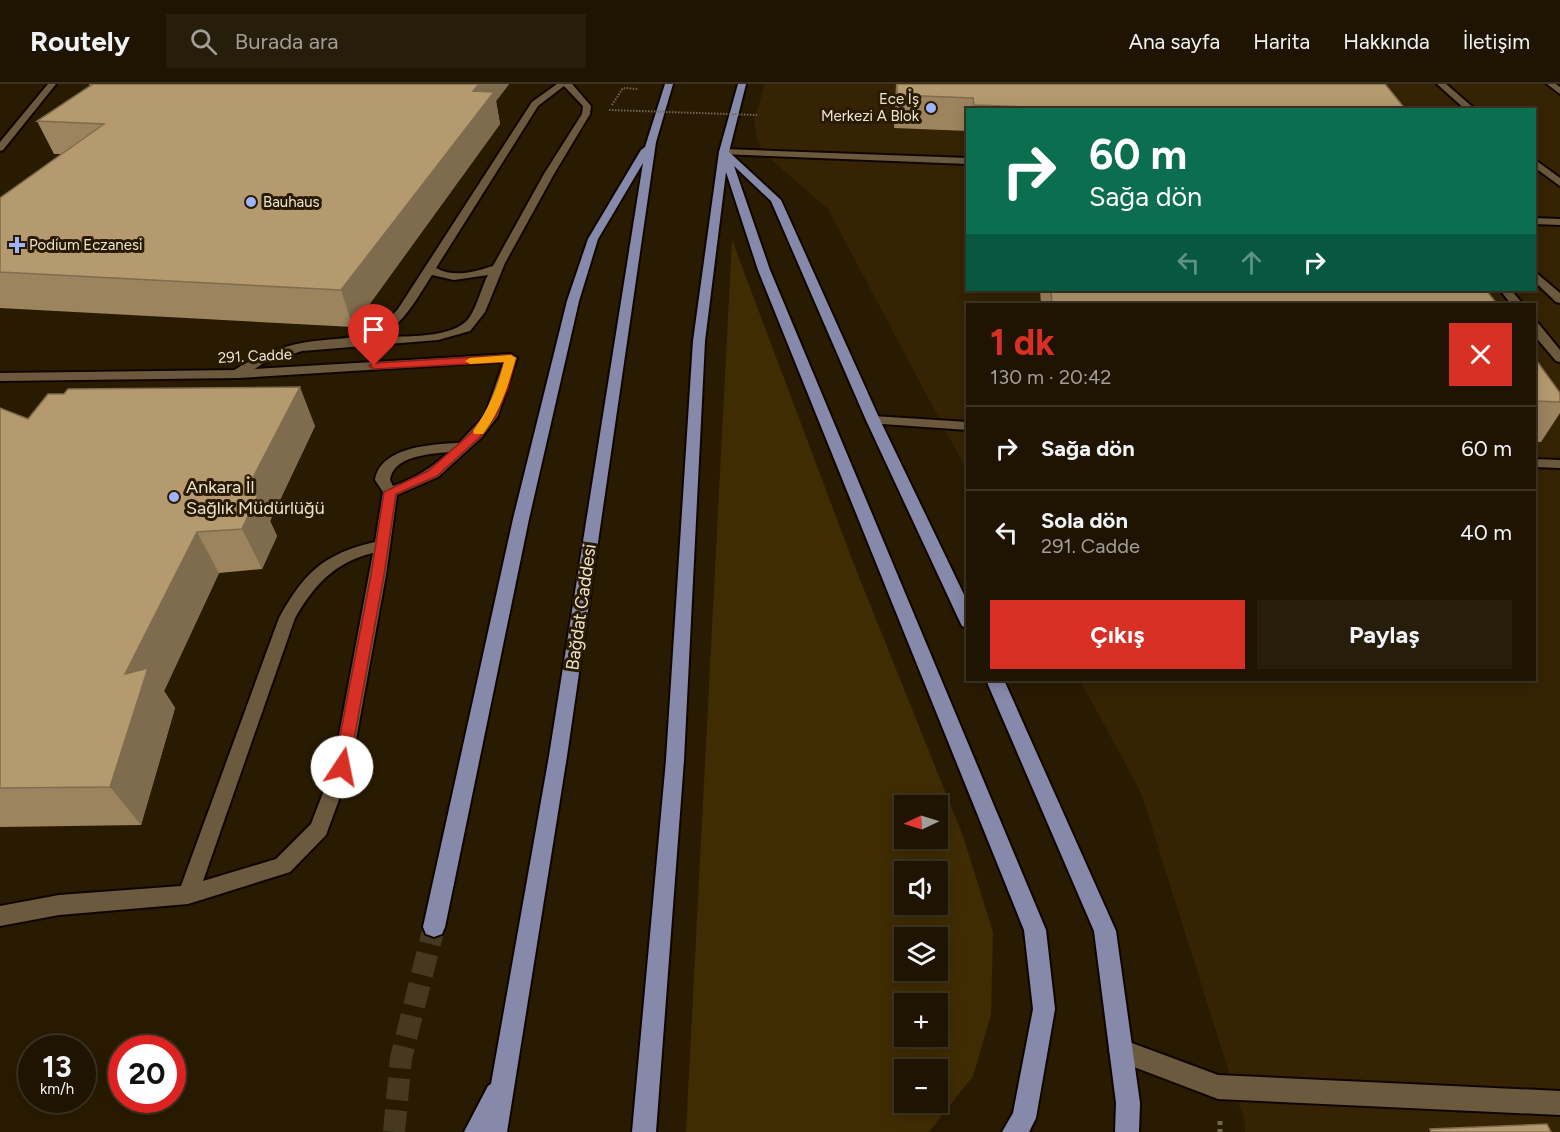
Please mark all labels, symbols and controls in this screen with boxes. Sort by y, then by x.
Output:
search box [166,14,586,68]
text: Routely [30,24,130,58]
icon: search [187,25,220,58]
text: Burada ara [235,28,339,55]
text: Ana sayfa [1129,29,1220,54]
text: Harita [1253,29,1310,54]
text: Hakkında [1343,29,1430,54]
text: İletişim [1463,29,1530,54]
place label: Ece İş Merkezi A Blok [821,90,920,125]
marker: Ece İş Merkezi A Blok [924,101,938,115]
text: 60 m [1089,129,1187,180]
icon: right [990,132,1068,210]
text: Sağa dön [1089,180,1202,213]
place label: Bauhaus [263,193,320,211]
marker: Bauhaus [244,195,258,209]
place label: Podium Eczanesi [29,236,142,254]
marker: Podium Eczanesi [10,238,24,252]
icon: left [1172,246,1205,279]
icon: ahead [1235,246,1268,279]
icon: right [1298,246,1331,279]
pin [348,304,399,366]
icon: arrive [357,313,390,346]
text: 1 dk [990,321,1055,364]
button: close [1449,323,1512,386]
street label: 291. Cadde [218,345,292,367]
text: 130 m · 20:42 [990,365,1112,389]
icon: right [990,432,1023,465]
text: Sağa dön [1041,435,1135,462]
text: 60 m [1461,435,1512,462]
place label: Ankara İl Sağlık Müdürlüğü [186,476,325,519]
marker: Ankara İl Sağlık Müdürlüğü [167,490,181,504]
text: Sola dön [1041,507,1128,534]
icon: left [990,516,1023,549]
text: 40 m [1460,519,1512,546]
text: 291. Cadde [1041,534,1140,558]
street label: Bağdat Caddesi [561,542,601,672]
button: Çıkış [990,600,1245,669]
button: Paylaş [1257,600,1512,669]
position arrow [310,735,374,799]
north arrow [894,795,948,849]
map controls [894,795,948,1113]
button: sound [894,861,948,915]
button: layers [894,927,948,981]
button: + [894,993,948,1047]
speed limit sign: 20 [108,1035,186,1113]
text: 13 [42,1048,72,1085]
button: − [894,1059,948,1113]
text: km/h [40,1080,74,1098]

